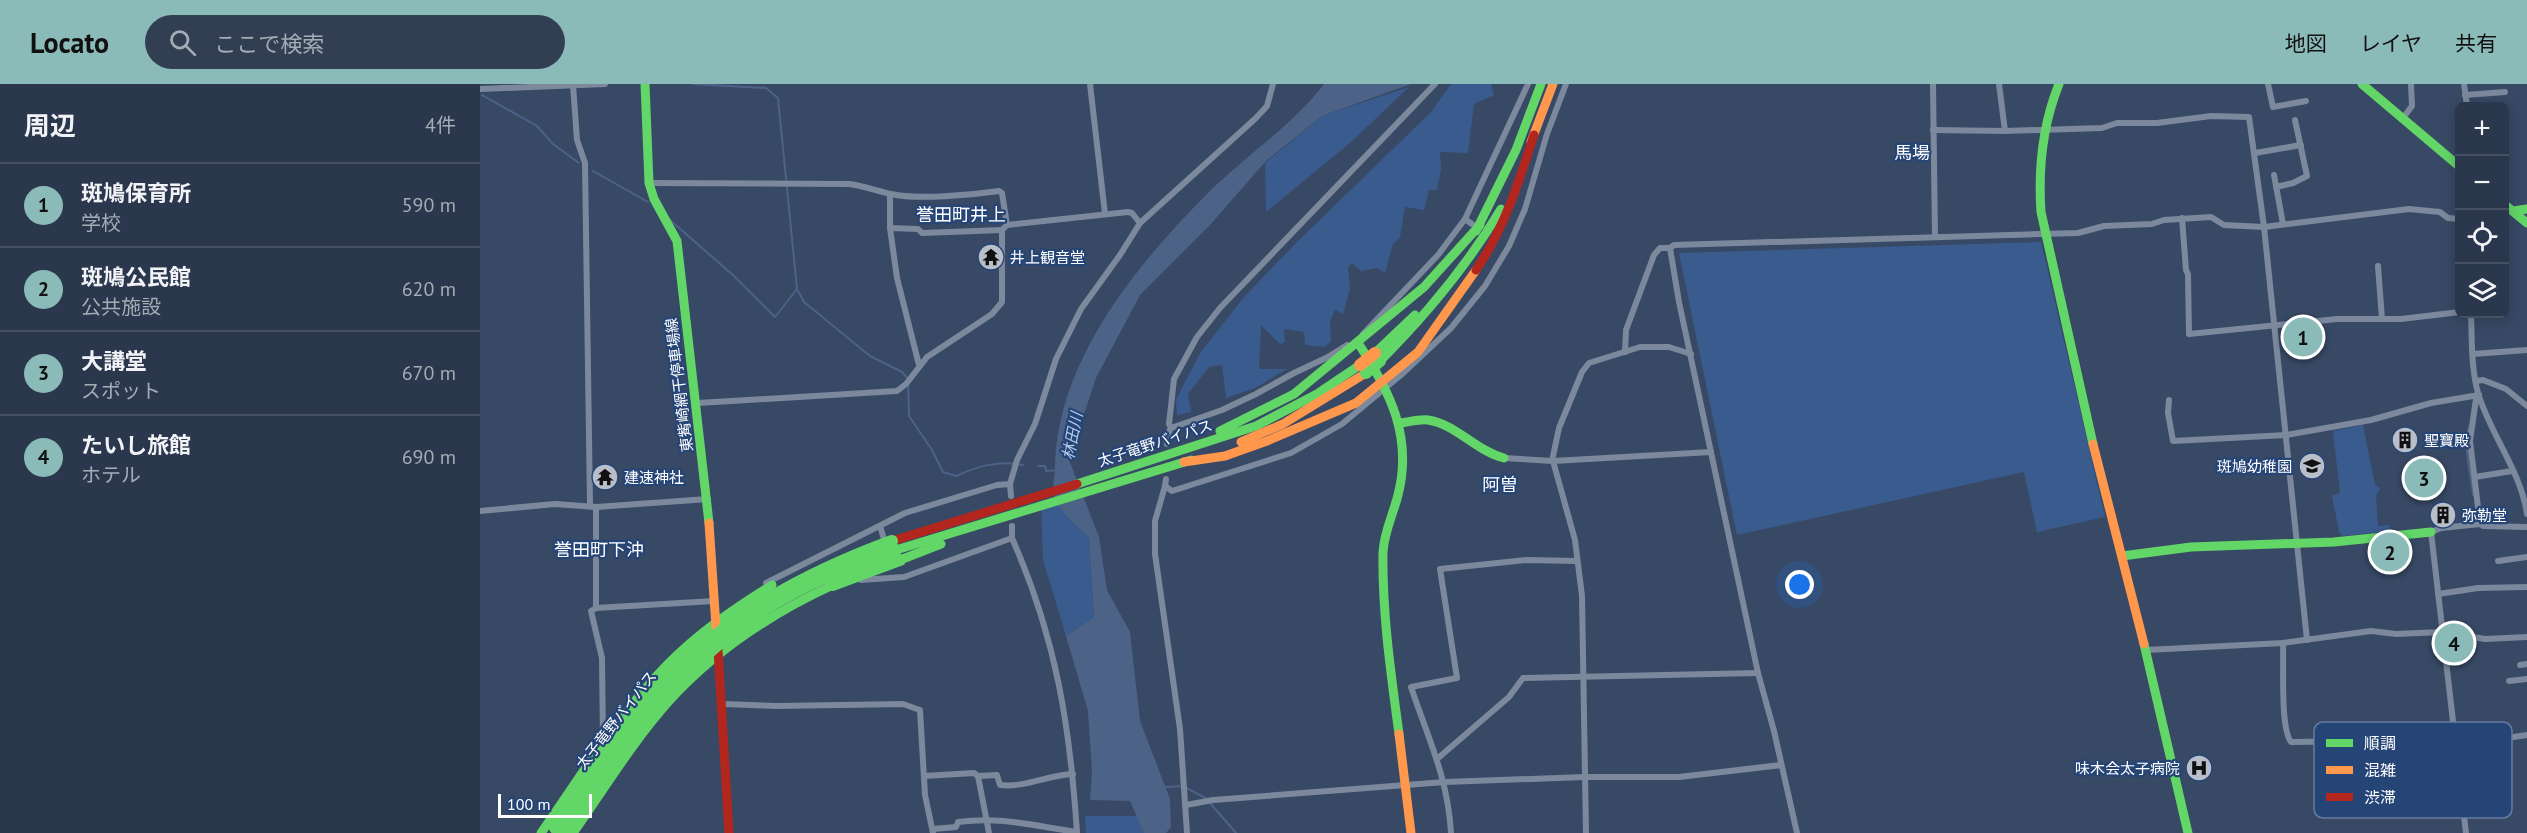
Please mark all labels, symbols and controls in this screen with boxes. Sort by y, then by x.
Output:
search box [145,15,565,69]
text: Locato [30,24,109,61]
icon: search [166,26,199,59]
text: ここで検索 [214,30,324,58]
text: 地図 [2285,30,2327,57]
text: レイヤ [2360,30,2422,57]
text: 共有 [2455,30,2497,57]
map controls [2455,102,2509,318]
button: + [2455,102,2509,156]
text: 周辺 [24,109,76,142]
text: 4件 [425,112,456,138]
district label: 馬場 [1894,141,1930,164]
button: − [2455,156,2509,210]
text: 斑鳩保育所 [81,179,191,207]
text: 1 [38,192,49,218]
text: 590 m [402,192,456,218]
district label: 誉田町井上 [916,203,1006,226]
text: 学校 [81,210,121,236]
button: locate [2455,210,2509,264]
temple icon: 井上観音堂 [976,242,1006,272]
place label: 井上観音堂 [1010,248,1085,267]
text: 斑鳩公民館 [81,263,191,291]
button: layers [2455,264,2509,318]
text: 2 [38,276,49,302]
text: 620 m [402,276,456,302]
text: 公共施設 [81,294,161,320]
pin: 1 [2284,314,2322,360]
street label: 東觜崎網干停車場線 [661,317,697,453]
text: 大講堂 [81,347,147,375]
text: 3 [38,360,49,386]
text: 670 m [402,360,456,386]
text: スポット [81,378,161,404]
water label: 林田川 [1058,409,1087,461]
street label: 太子竜野バイパス [1095,415,1215,471]
building icon: 聖寶殿 [2390,425,2420,455]
text: たいし旅館 [81,431,191,459]
place label: 聖寶殿 [2424,431,2469,450]
text: 4 [38,444,49,470]
text: 690 m [402,444,456,470]
school or university icon: 斑鳩幼稚園 [2297,451,2327,481]
pin: 3 [2404,456,2444,500]
place label: 斑鳩幼稚園 [2217,457,2292,476]
text: ホテル [81,462,141,488]
temple icon: 建速神社 [590,462,620,492]
place label: 建速神社 [624,468,684,487]
district label: 阿曽 [1482,473,1518,496]
building icon: 弥勒堂 [2428,500,2458,530]
place label: 弥勒堂 [2462,506,2507,525]
pin: 2 [2370,530,2410,574]
district label: 誉田町下沖 [554,538,644,561]
your location [1785,570,1814,599]
pin: 4 [2434,620,2474,666]
street label: 太子竜野バイパス [572,667,660,773]
legend [2314,722,2512,818]
text: 順調 [2364,733,2396,753]
hospital icon: 味木会太子病院 [2184,753,2214,783]
place label: 味木会太子病院 [2075,759,2180,778]
text: 混雑 [2364,760,2396,780]
text: 渋滞 [2364,787,2396,807]
scale bar [498,791,592,818]
text: 100 m [507,794,550,814]

